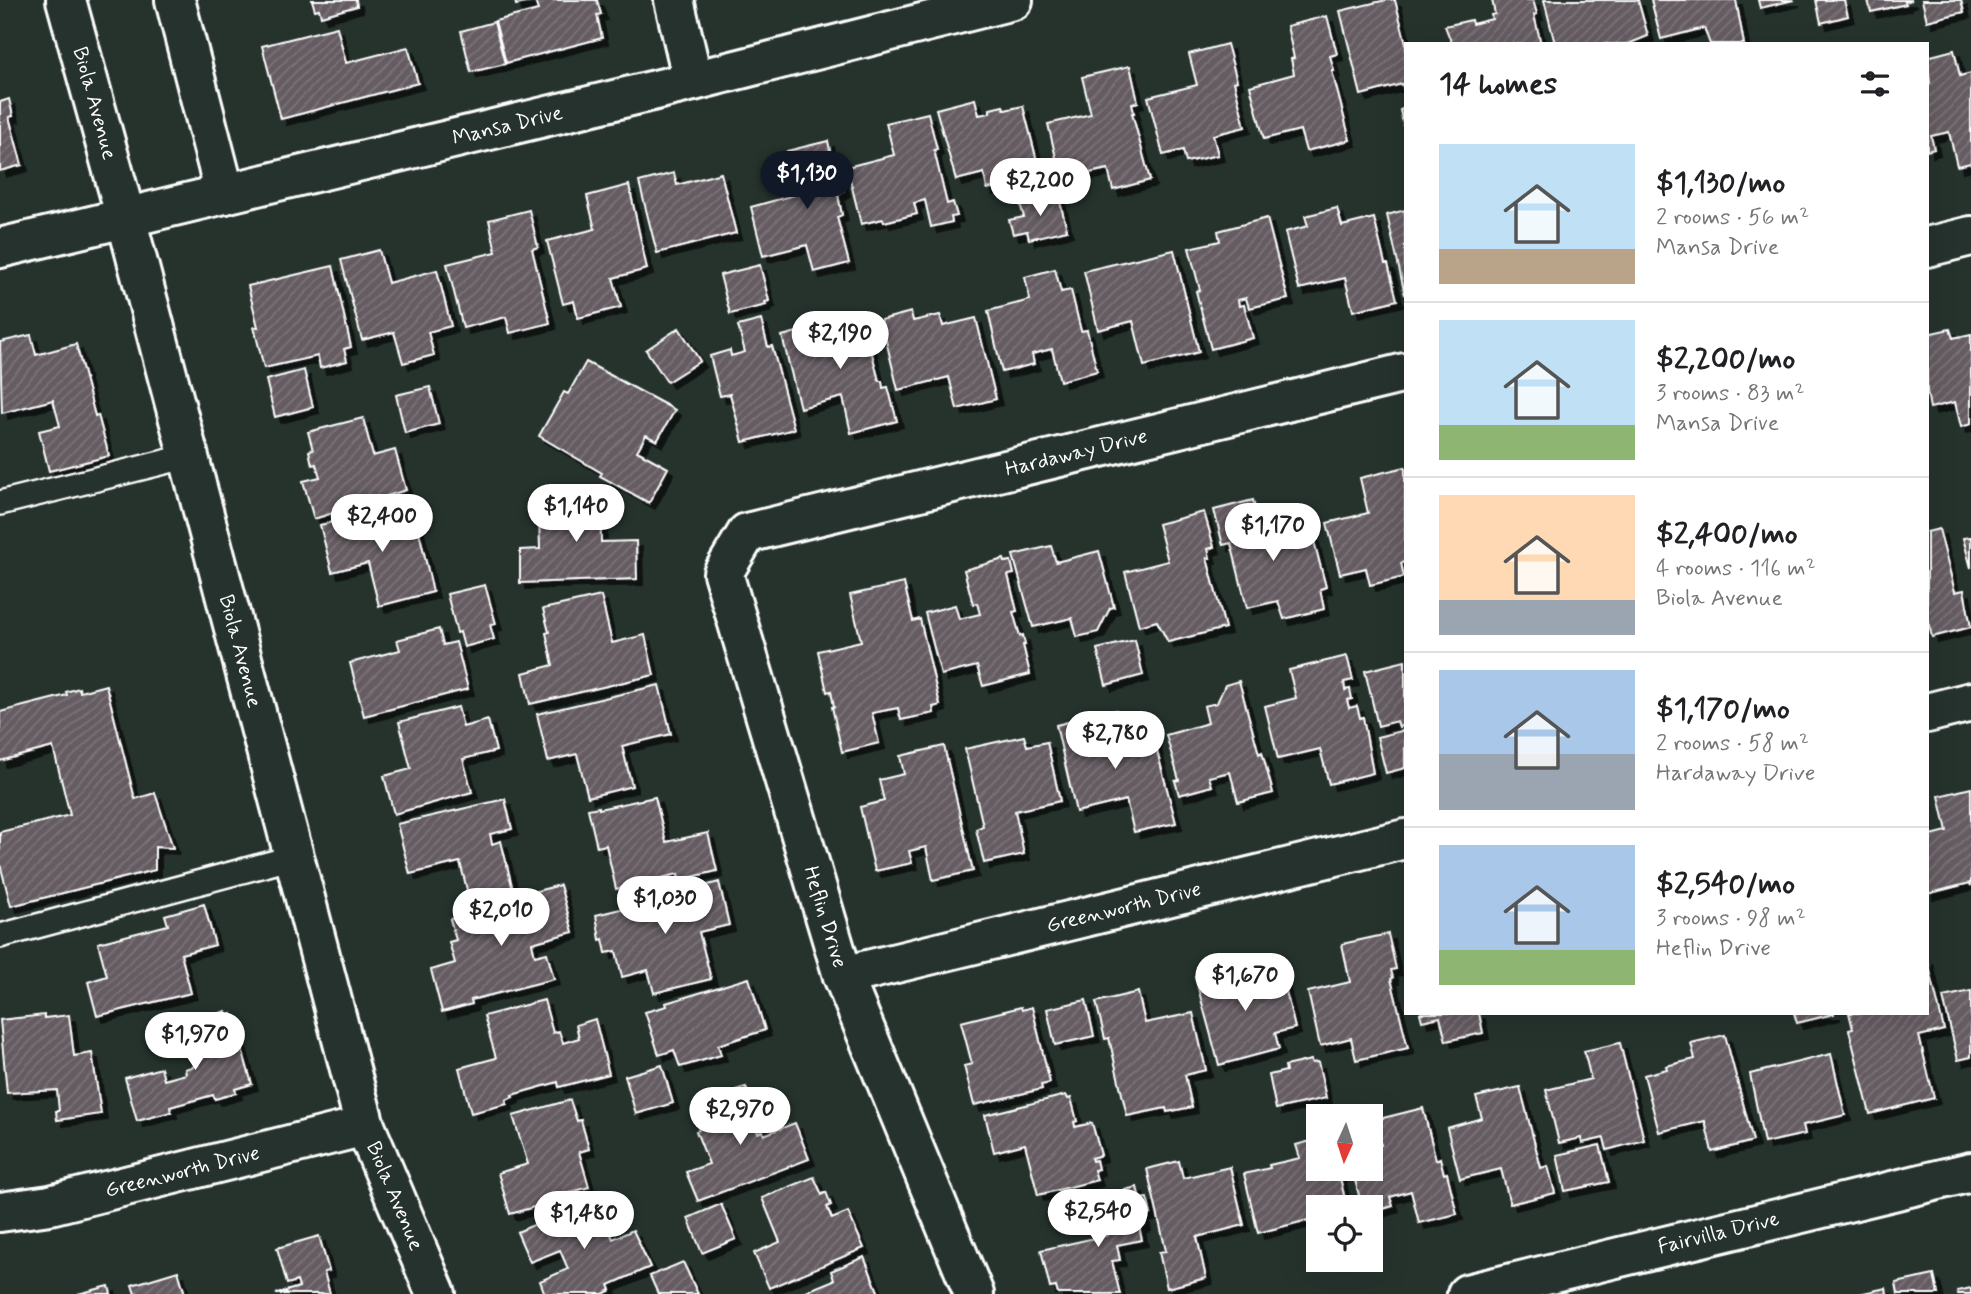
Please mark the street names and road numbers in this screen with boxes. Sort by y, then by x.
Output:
street label: Biola Avenue [66,44,123,163]
street label: Mansa Drive [450,99,565,152]
street label: Hardaway Drive [1002,422,1150,484]
street label: Biola Avenue [212,592,268,711]
street label: Heflin Drive [796,863,854,971]
street label: Greenworth Drive [1043,875,1204,940]
street label: Biola Avenue [359,1137,430,1255]
street label: Greenworth Drive [102,1139,263,1205]
street label: Fairvilla Drive [1655,1205,1782,1261]

